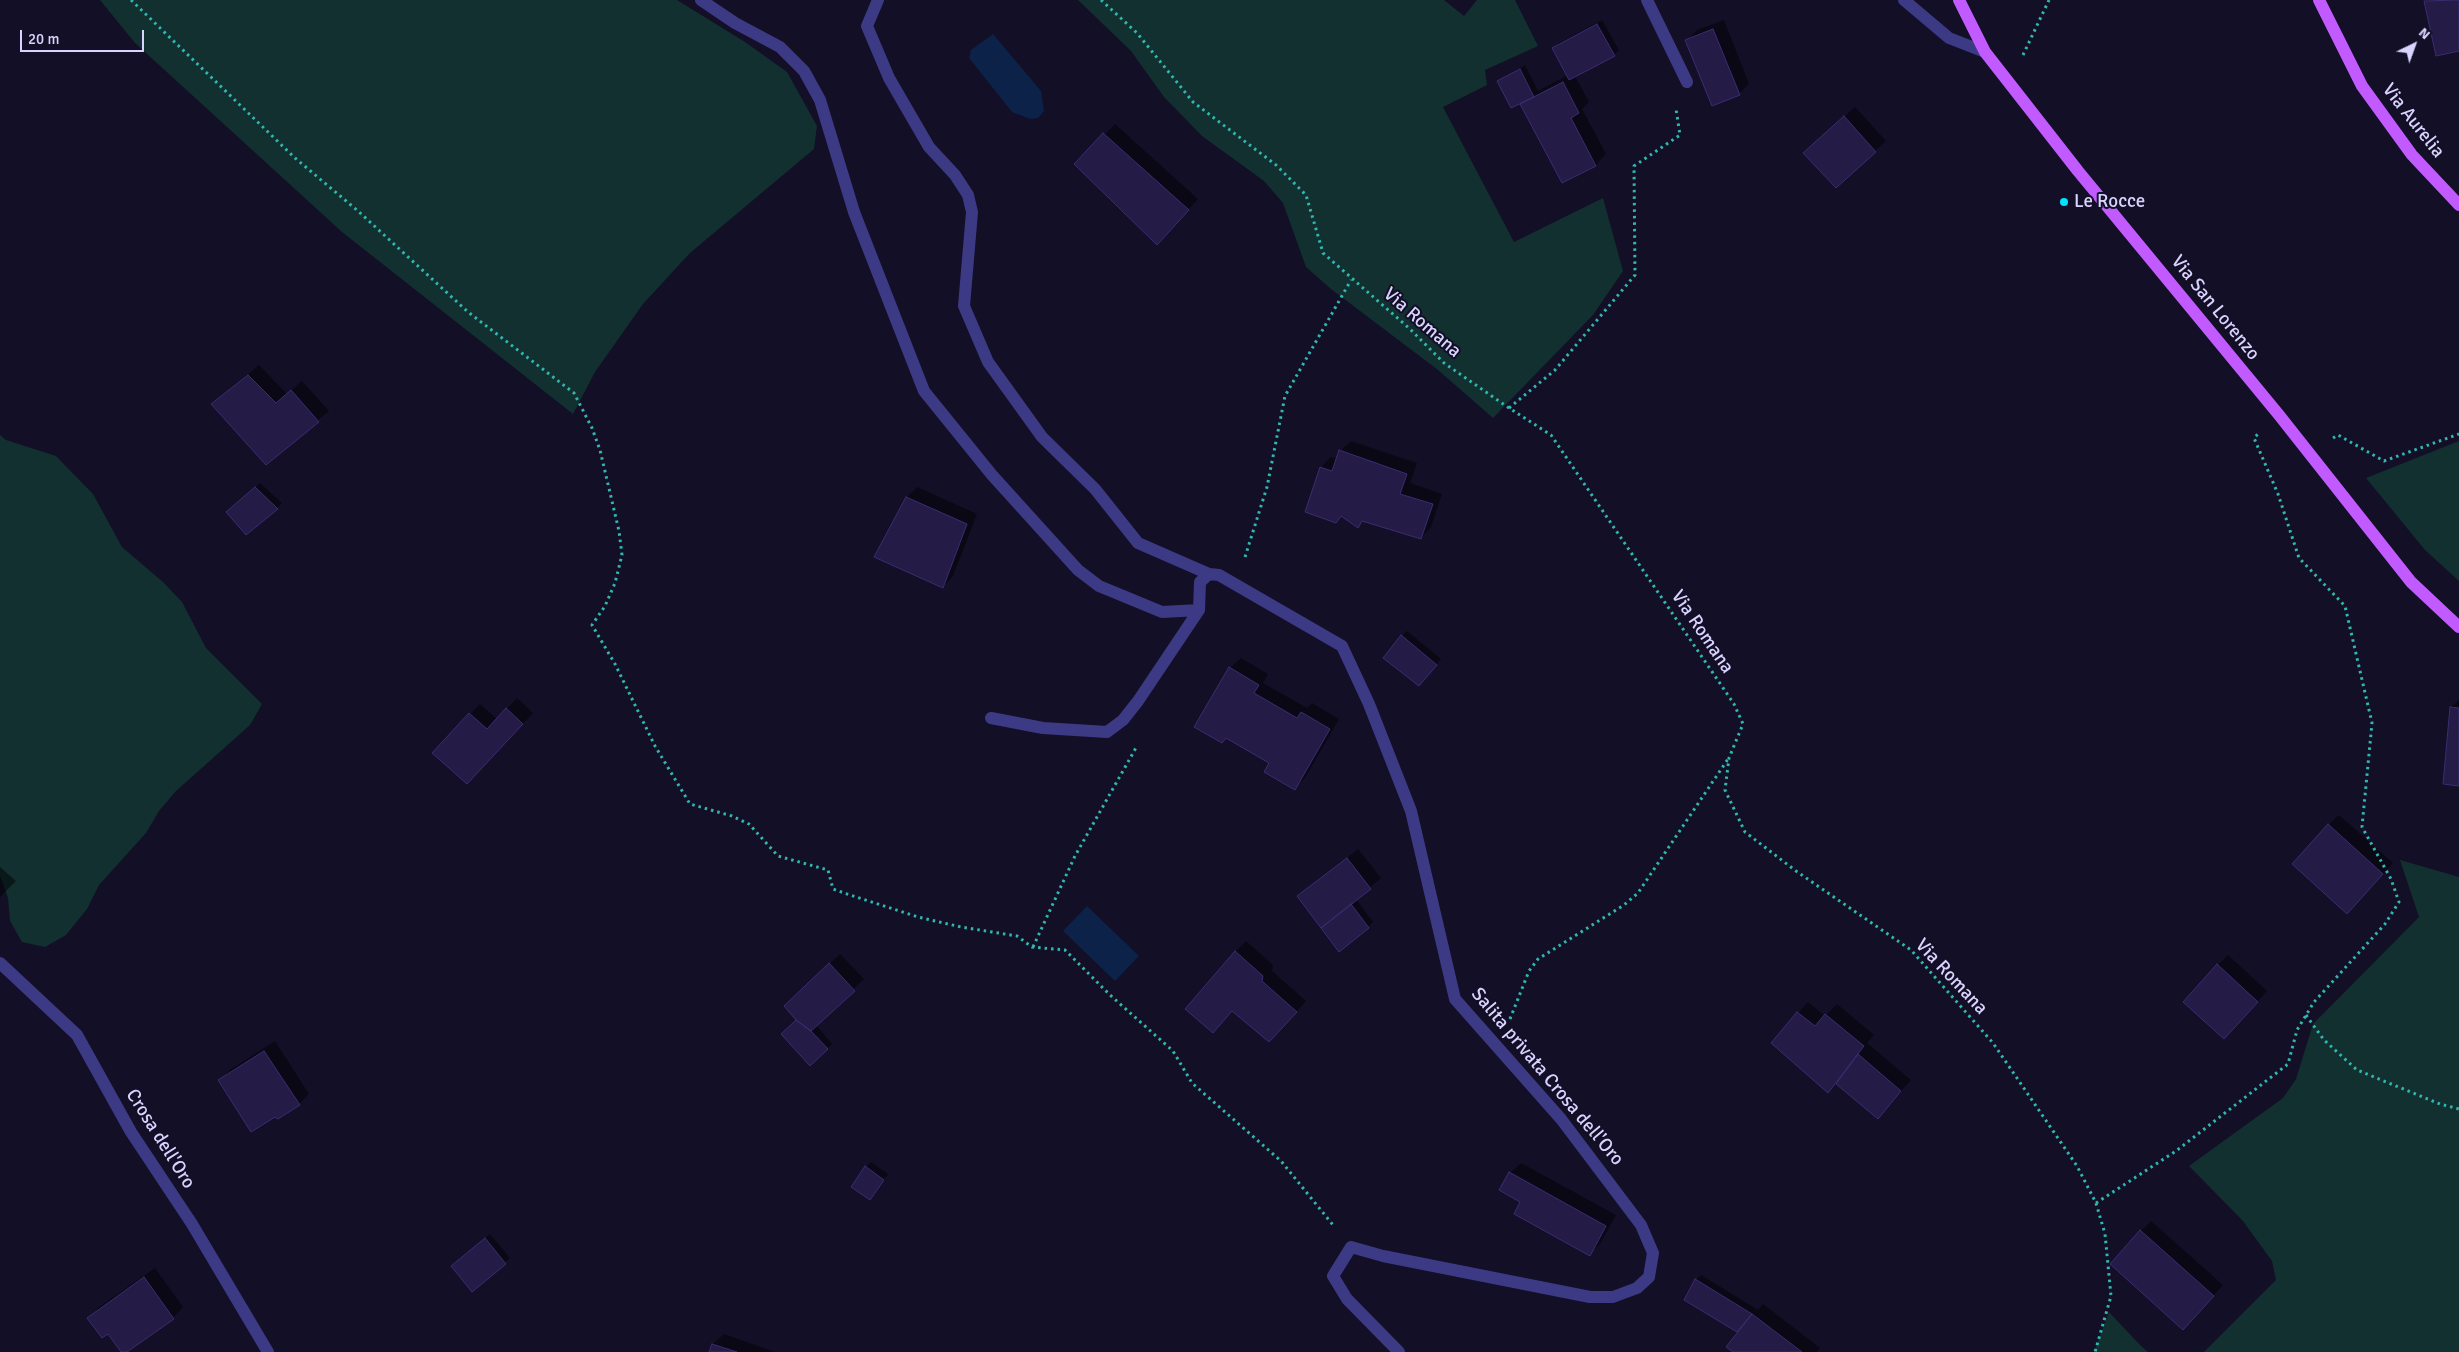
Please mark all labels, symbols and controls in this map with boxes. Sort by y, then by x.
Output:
scale bar [22,20,146,52]
north arrow [2389,20,2439,70]
text: N [2415,24,2434,43]
text: 20 m [28,30,59,48]
street label: Via Aurelia [2377,79,2449,163]
place label: Le Rocce [2074,191,2145,213]
marker: Le Rocce [2058,196,2070,208]
street label: Via San Lorenzo [2166,251,2264,365]
street label: Via Romana [1378,283,1466,363]
street label: Via Romana [1666,586,1738,678]
street label: Via Romana [1910,934,1992,1020]
street label: Salita privata Crosa dell'Oro [1466,983,1628,1171]
street label: Crosa dell'Oro [120,1085,200,1193]

